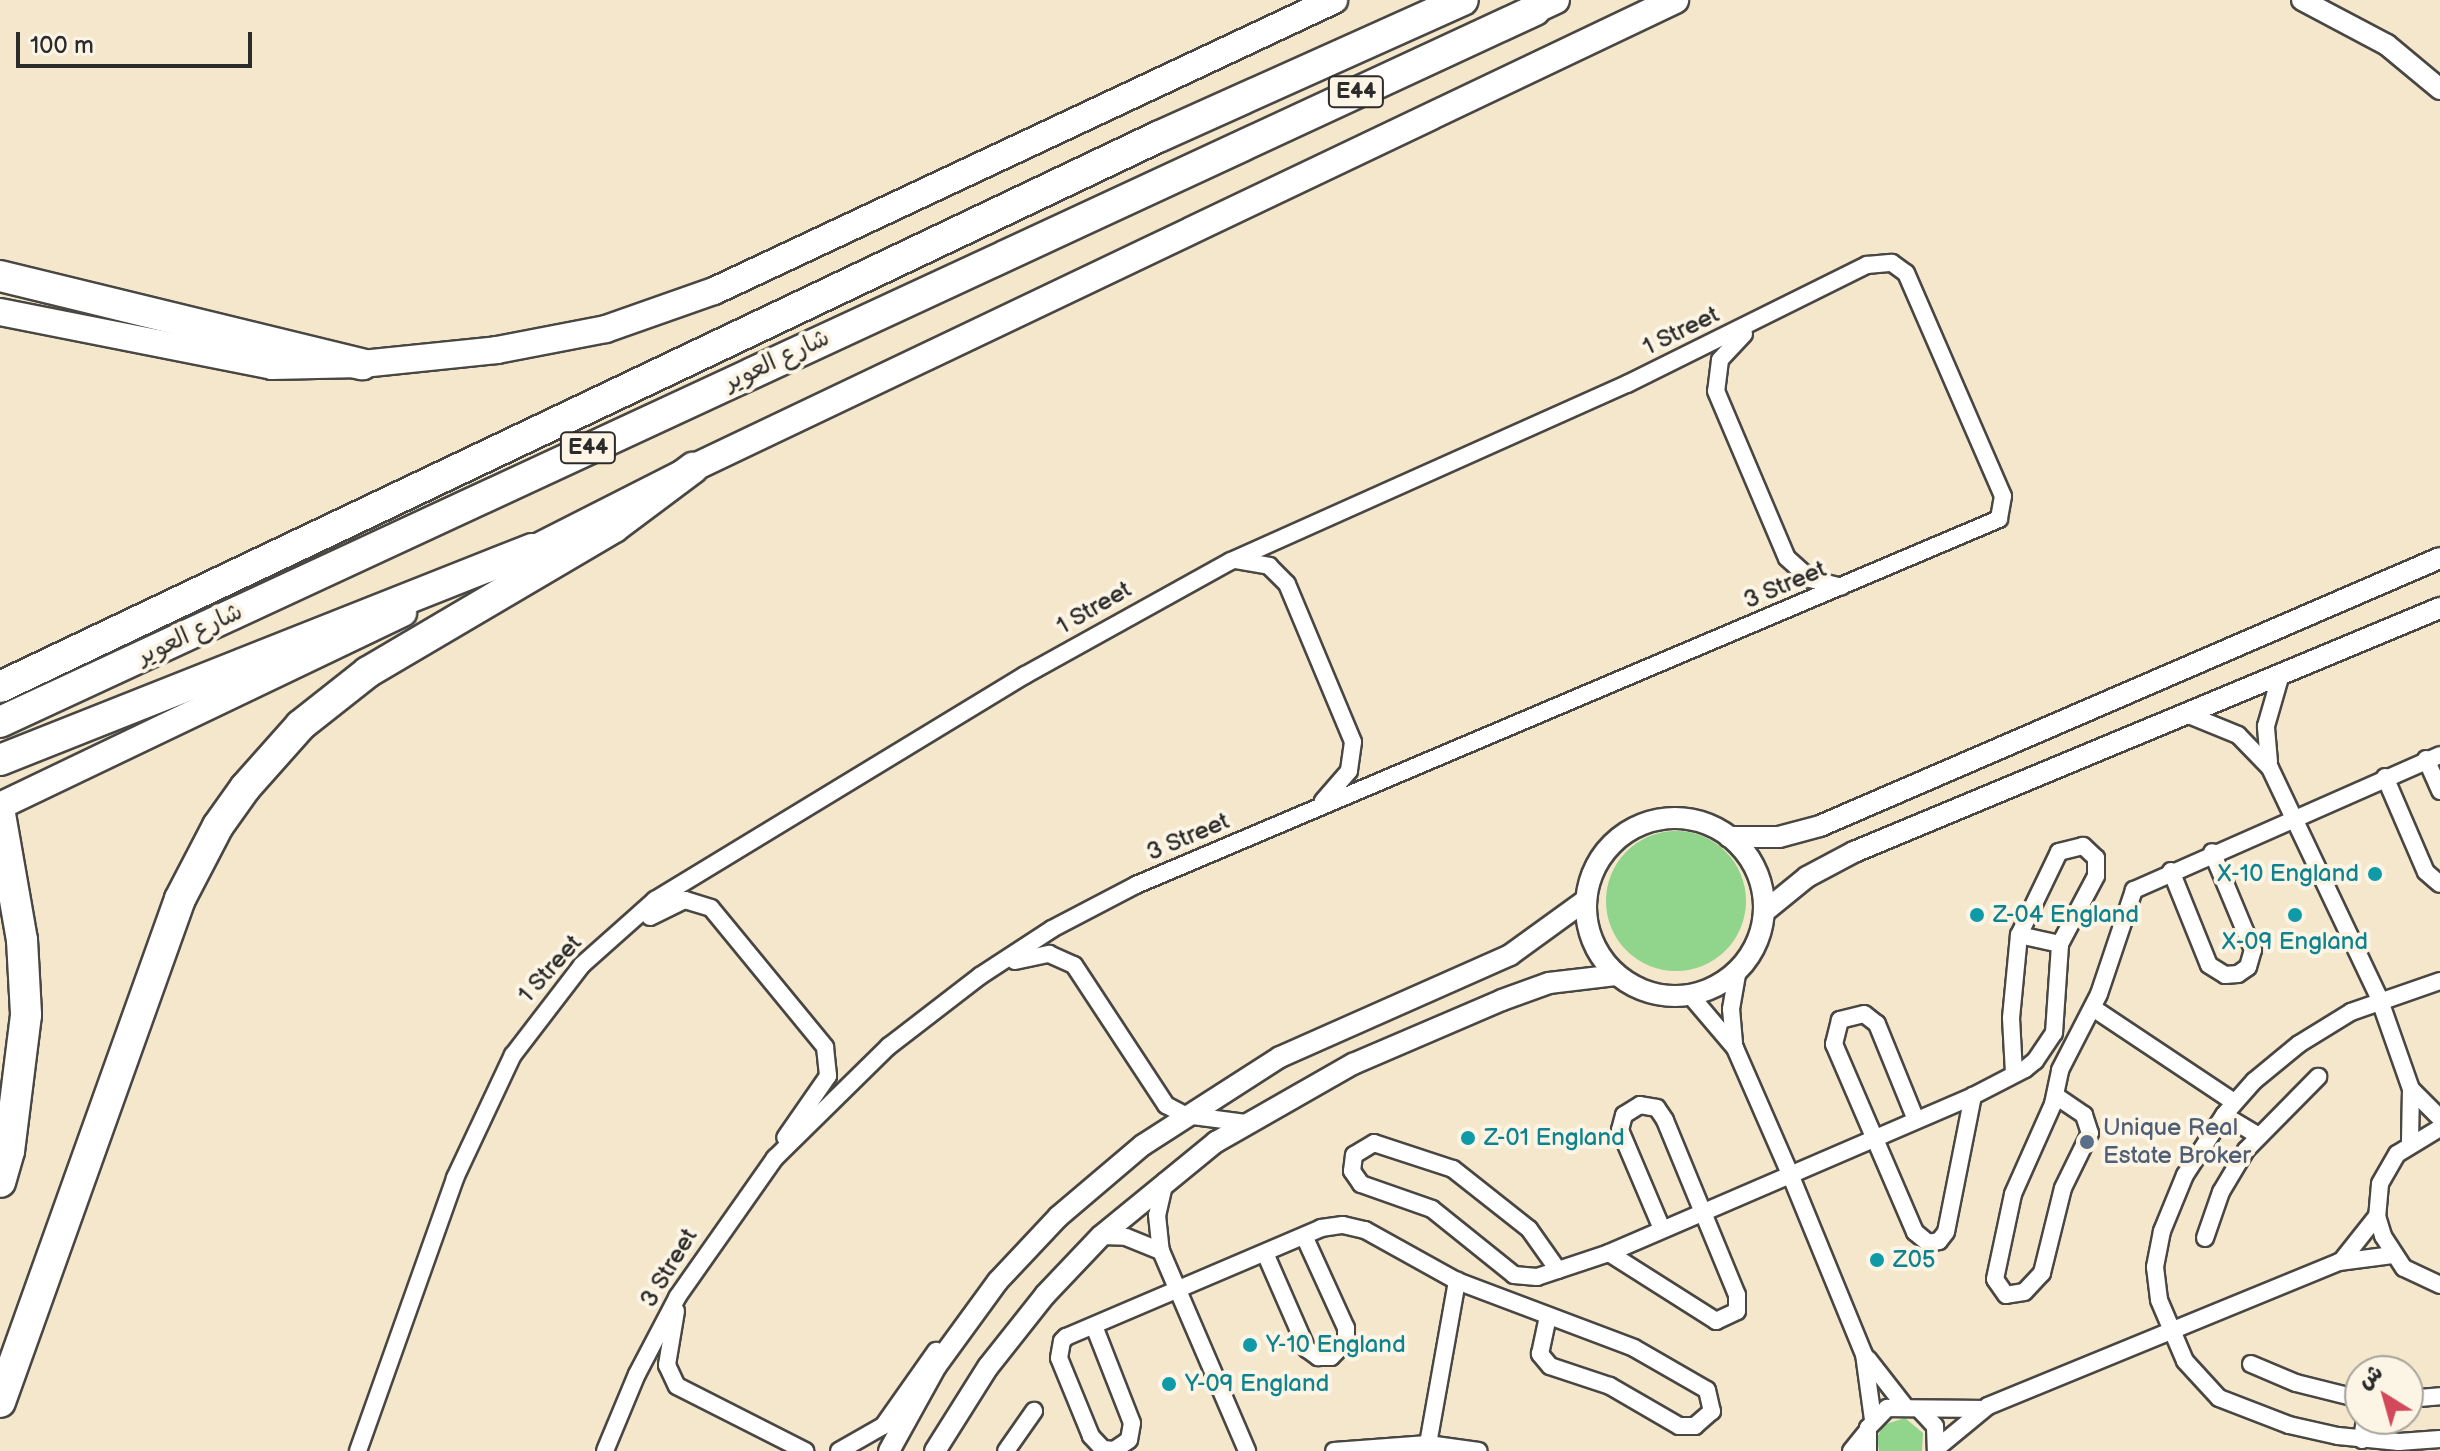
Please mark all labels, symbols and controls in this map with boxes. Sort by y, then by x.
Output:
scale bar [20,16,256,66]
text: 100 m [30,31,94,60]
road number: E44 [1326,74,1386,110]
street label: 1 Street [1638,300,1724,362]
street label: شارع العوير [720,323,834,397]
road number: E44 [558,430,618,466]
street label: 3 Street [1739,555,1831,615]
street label: 1 Street [1051,575,1137,641]
street label: شارع العوير [133,597,247,671]
street label: 3 Street [1142,807,1234,867]
place label: X-10 England [2217,860,2359,888]
marker: X-10 England [2366,865,2384,883]
place label: Z-04 England [1993,901,2139,929]
marker: Z-04 England [1968,906,1986,924]
marker: X-09 England [2286,906,2304,924]
place label: X-09 England [2222,928,2368,956]
street label: 1 Street [512,929,588,1009]
place label: Unique Real Estate Broker [2103,1114,2251,1170]
place label: Z-01 England [1484,1124,1625,1152]
marker: Z-01 England [1459,1129,1477,1147]
marker: Unique Real Estate Broker [2078,1133,2096,1151]
street label: 3 Street [634,1223,704,1313]
place label: Z05 [1893,1246,1936,1274]
marker: Z05 [1868,1251,1886,1269]
place label: Y-10 England [1266,1331,1406,1359]
marker: Y-10 England [1241,1336,1259,1354]
north arrow [2344,1355,2424,1435]
text: ش [2353,1359,2388,1395]
place label: Y-09 England [1185,1370,1329,1398]
marker: Y-09 England [1160,1375,1178,1393]

